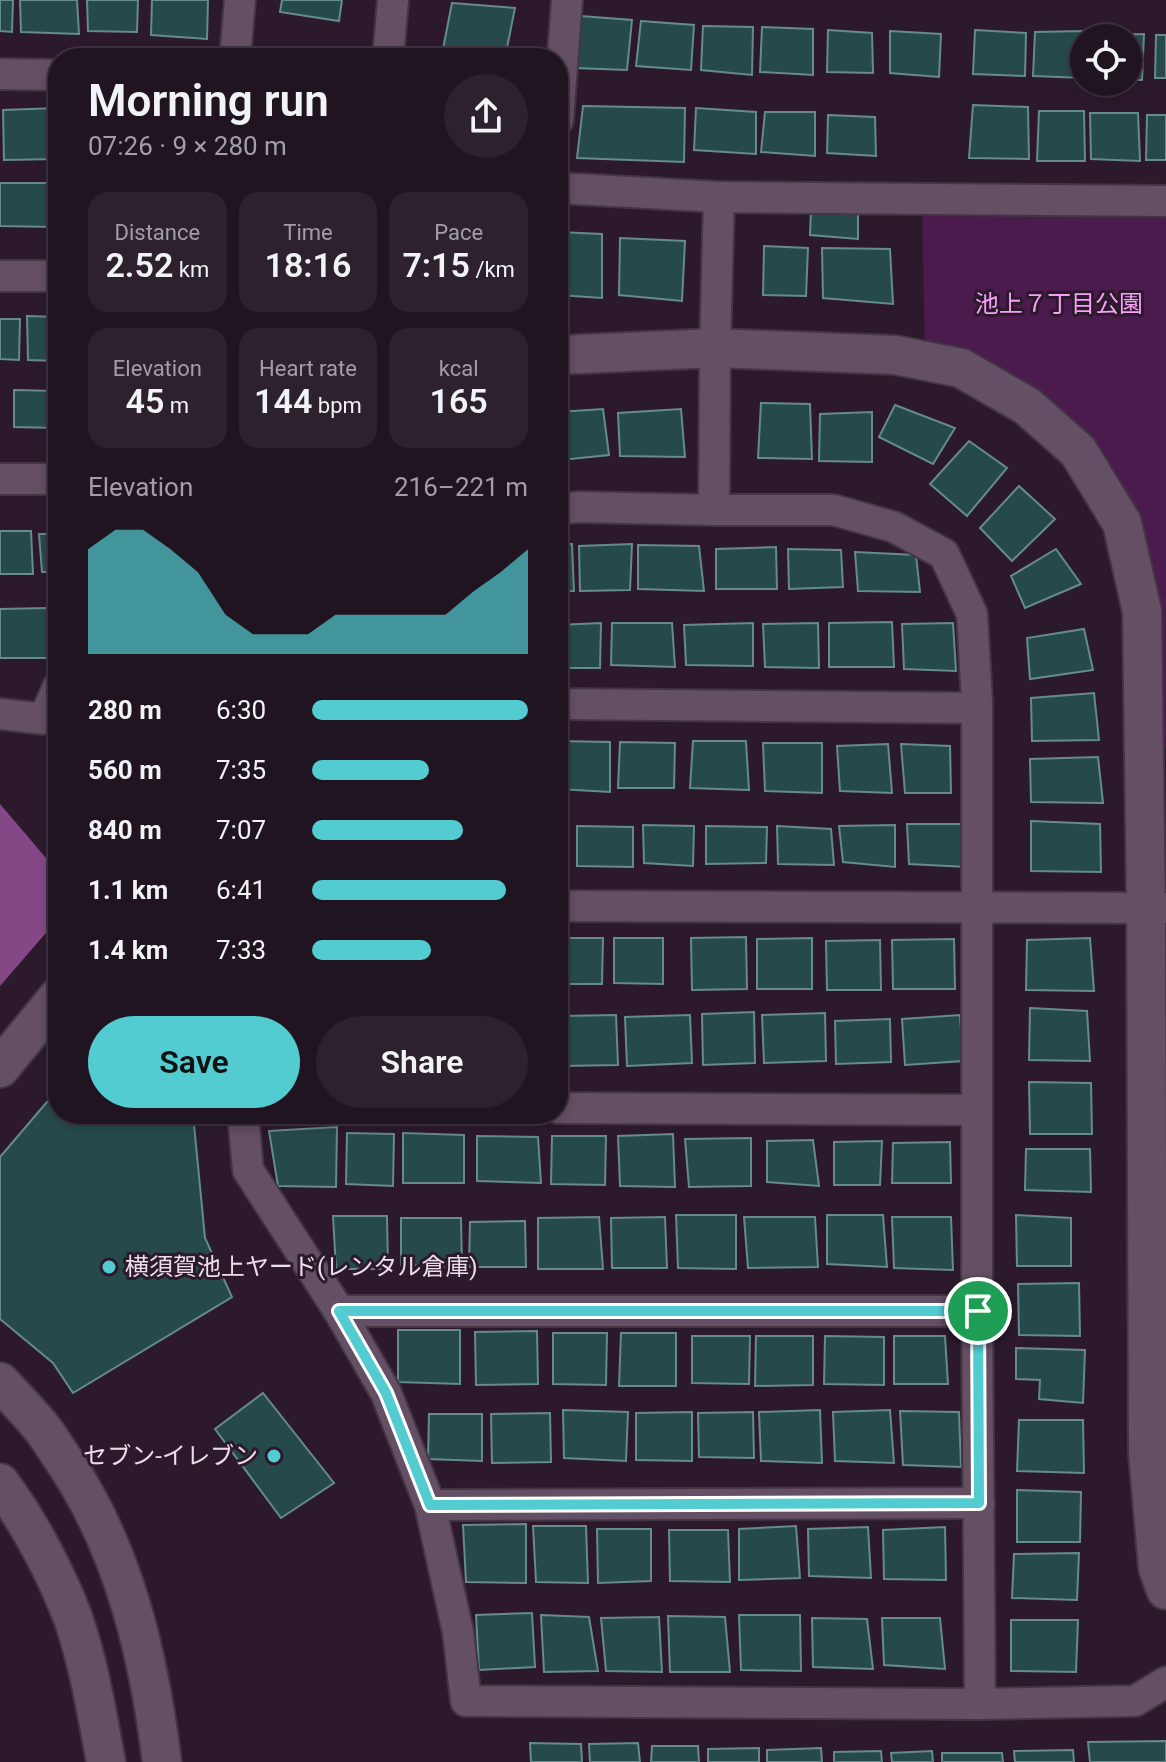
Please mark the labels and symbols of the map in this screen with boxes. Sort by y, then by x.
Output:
park label: 池上７丁目公園 [975,290,1143,318]
place label: 横須賀池上ヤード(レンタル倉庫) [125,1253,478,1281]
marker: 横須賀池上ヤード(レンタル倉庫) [100,1258,118,1276]
pin [944,1277,1012,1345]
place label: セブン-イレブン [83,1442,258,1470]
marker: セブン-イレブン [265,1447,283,1465]

